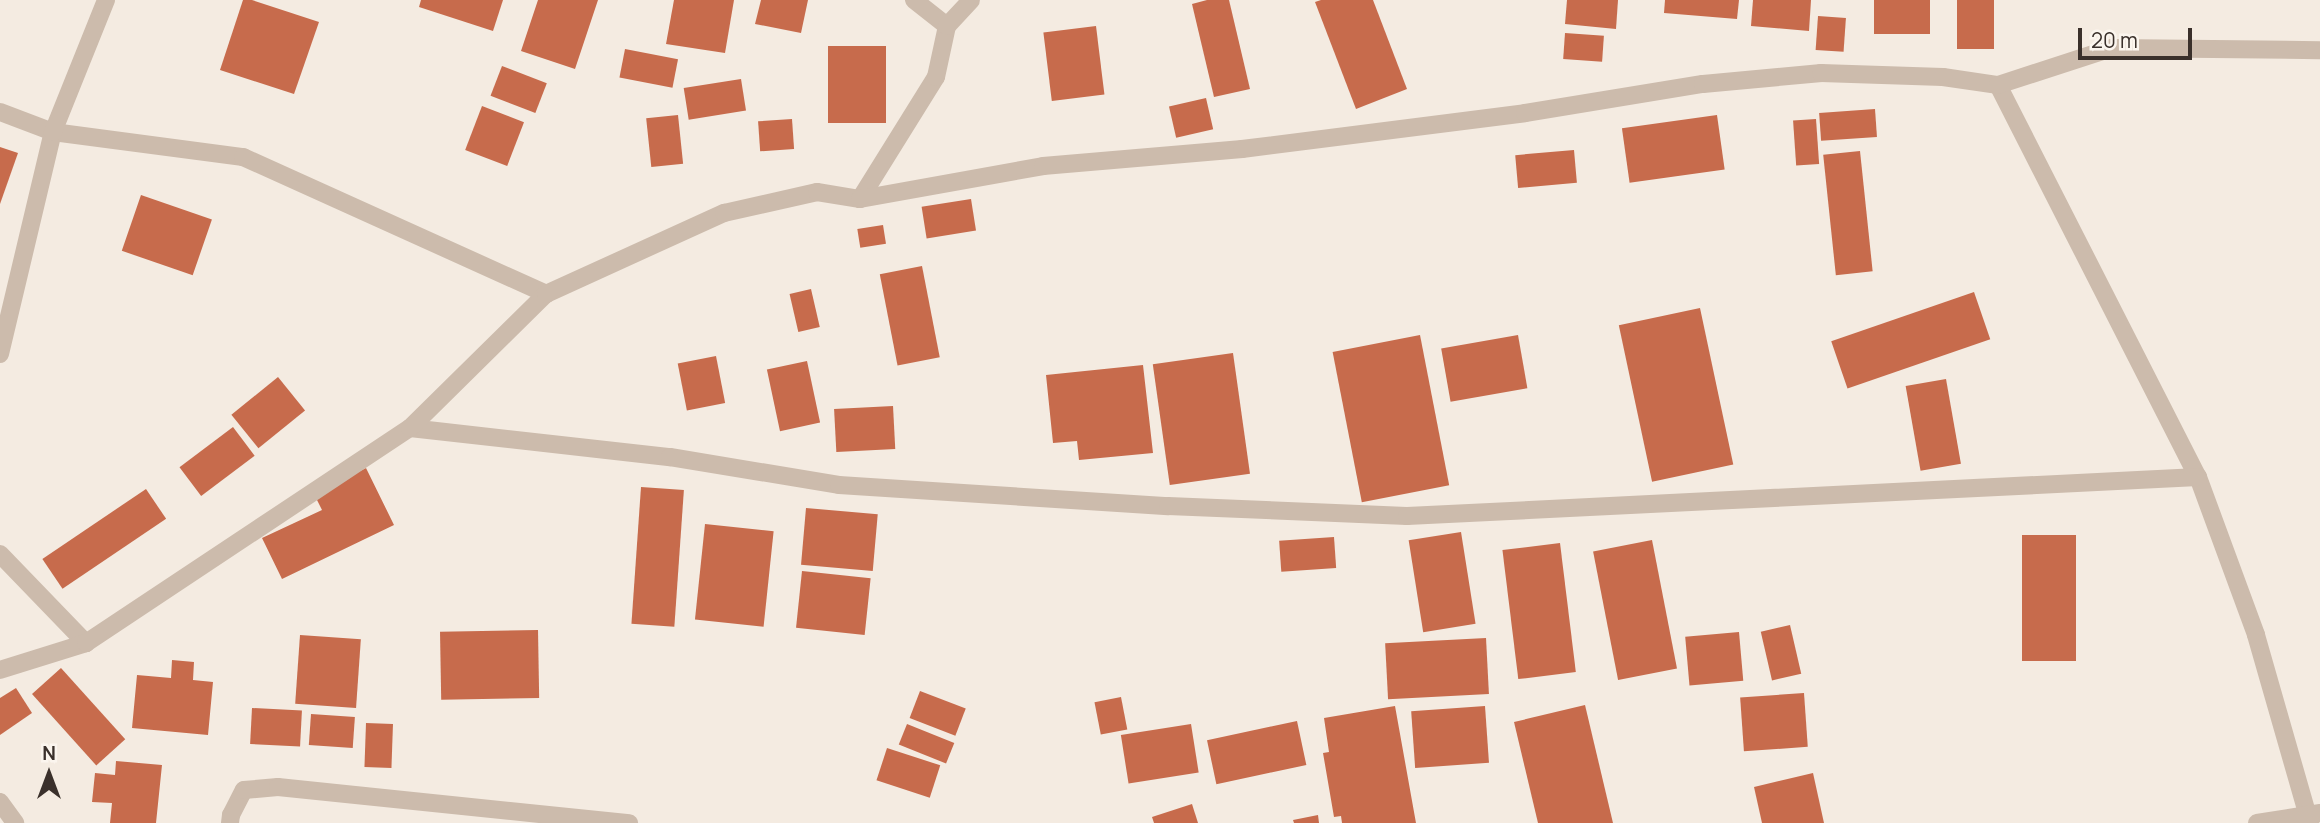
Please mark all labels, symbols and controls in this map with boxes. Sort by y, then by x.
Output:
scale bar [2082,14,2196,58]
text: 20 m [2091,26,2138,54]
north arrow [14,739,84,809]
text: N [42,740,56,766]

